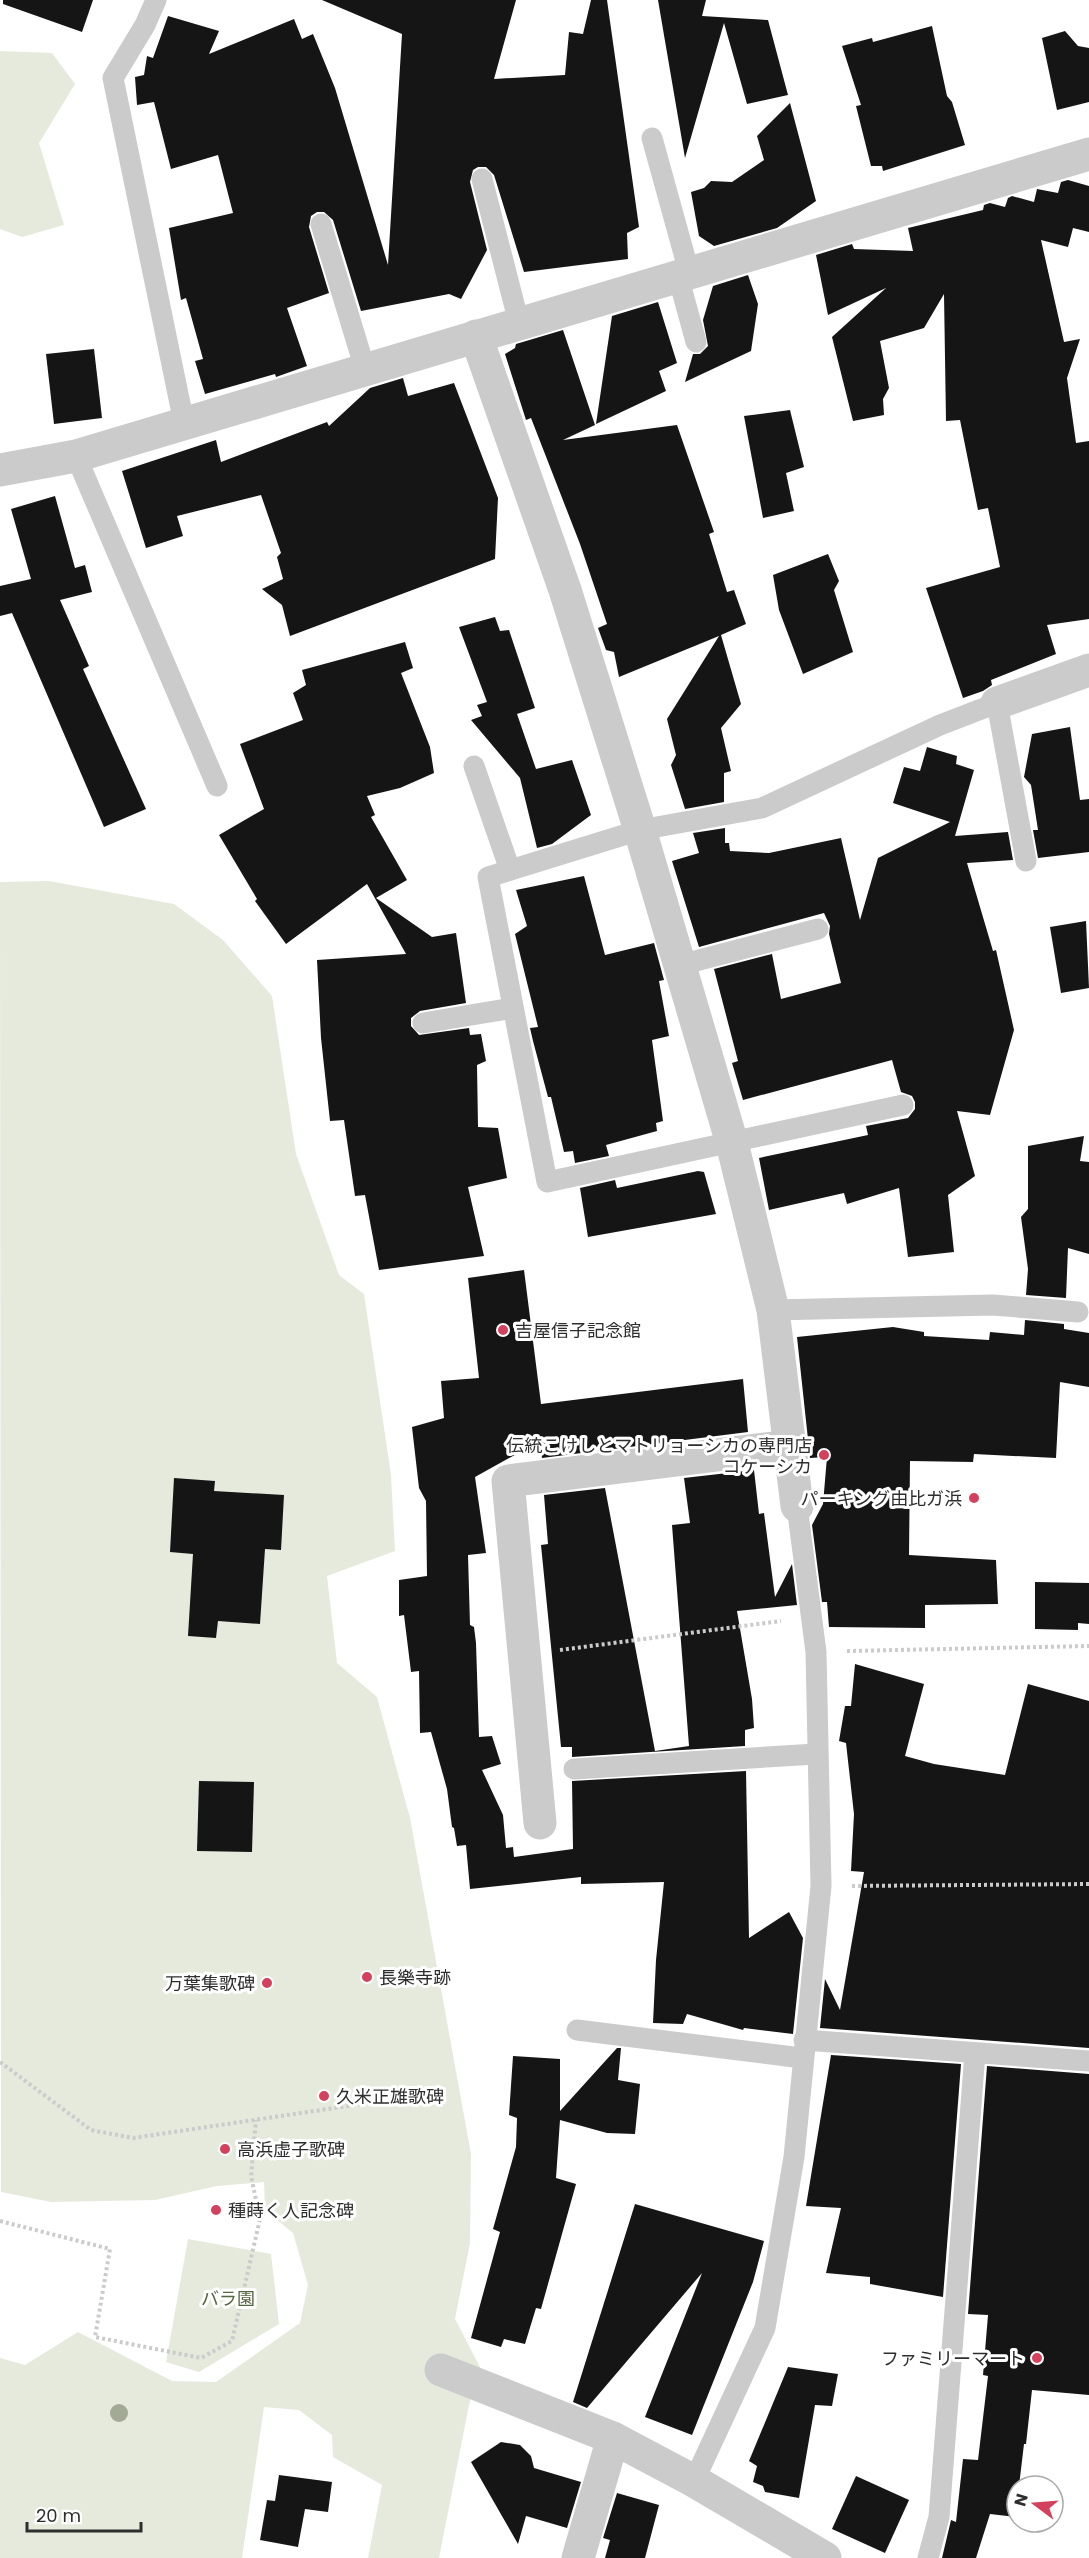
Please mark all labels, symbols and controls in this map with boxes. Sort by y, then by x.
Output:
place label: 吉屋信子記念館 [515,1318,641,1343]
marker: 吉屋信子記念館 [496,1323,510,1337]
place label: 伝統こけしとマトリョーシカの専門店 コケーシカ [506,1433,812,1479]
marker: 伝統こけしとマトリョーシカの専門店 コケーシカ [817,1448,831,1462]
place label: パーキング由比ガ浜 [801,1486,962,1511]
marker: パーキング由比ガ浜 [967,1491,981,1505]
place label: 長樂寺跡 [379,1965,451,1990]
marker: 長樂寺跡 [360,1970,374,1984]
place label: 万葉集歌碑 [165,1971,255,1996]
marker: 万葉集歌碑 [260,1976,274,1990]
place label: 久米正雄歌碑 [336,2084,444,2109]
marker: 久米正雄歌碑 [317,2089,331,2103]
place label: 高浜虚子歌碑 [237,2137,345,2162]
marker: 高浜虚子歌碑 [218,2142,232,2156]
place label: 種蒔く人記念碑 [228,2198,354,2223]
marker: 種蒔く人記念碑 [209,2203,223,2217]
park label: バラ園 [201,2286,255,2311]
place label: ファミリーマート [881,2346,1025,2371]
marker: ファミリーマート [1030,2351,1044,2365]
north arrow [1005,2474,1065,2534]
text: N [1008,2491,1034,2509]
scale bar [27,2495,141,2533]
text: 20 m [36,2503,81,2528]

